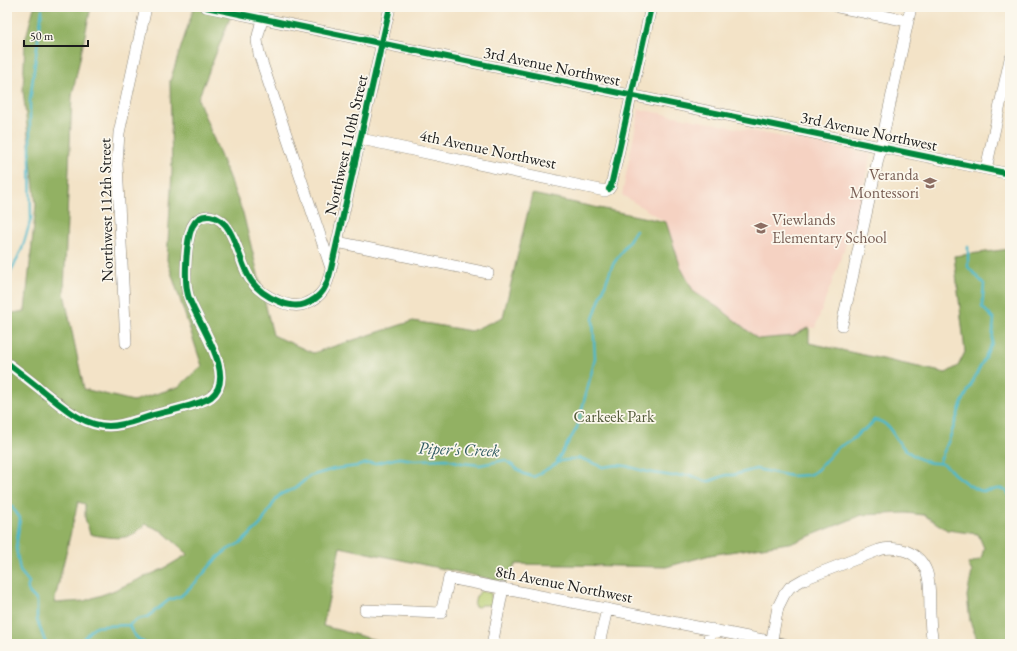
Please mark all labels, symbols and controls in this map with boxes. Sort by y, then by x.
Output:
scale bar [24,22,88,48]
text: 50 m [30,28,54,44]
street label: 3rd Avenue Northwest [482,41,622,91]
street label: Northwest 110th Street [320,73,372,217]
street label: 3rd Avenue Northwest [799,106,939,156]
street label: 4th Avenue Northwest [418,124,558,174]
street label: Northwest 112th Street [94,138,118,282]
place label: Veranda Montessori [850,164,920,203]
school or university icon: Veranda Montessori [922,175,938,191]
place label: Viewlands Elementary School [772,209,887,248]
school or university icon: Viewlands Elementary School [753,220,769,236]
park label: Carkeek Park [574,406,655,427]
water label: Piper's Creek [418,437,500,461]
street label: 8th Avenue Northwest [494,560,634,608]

